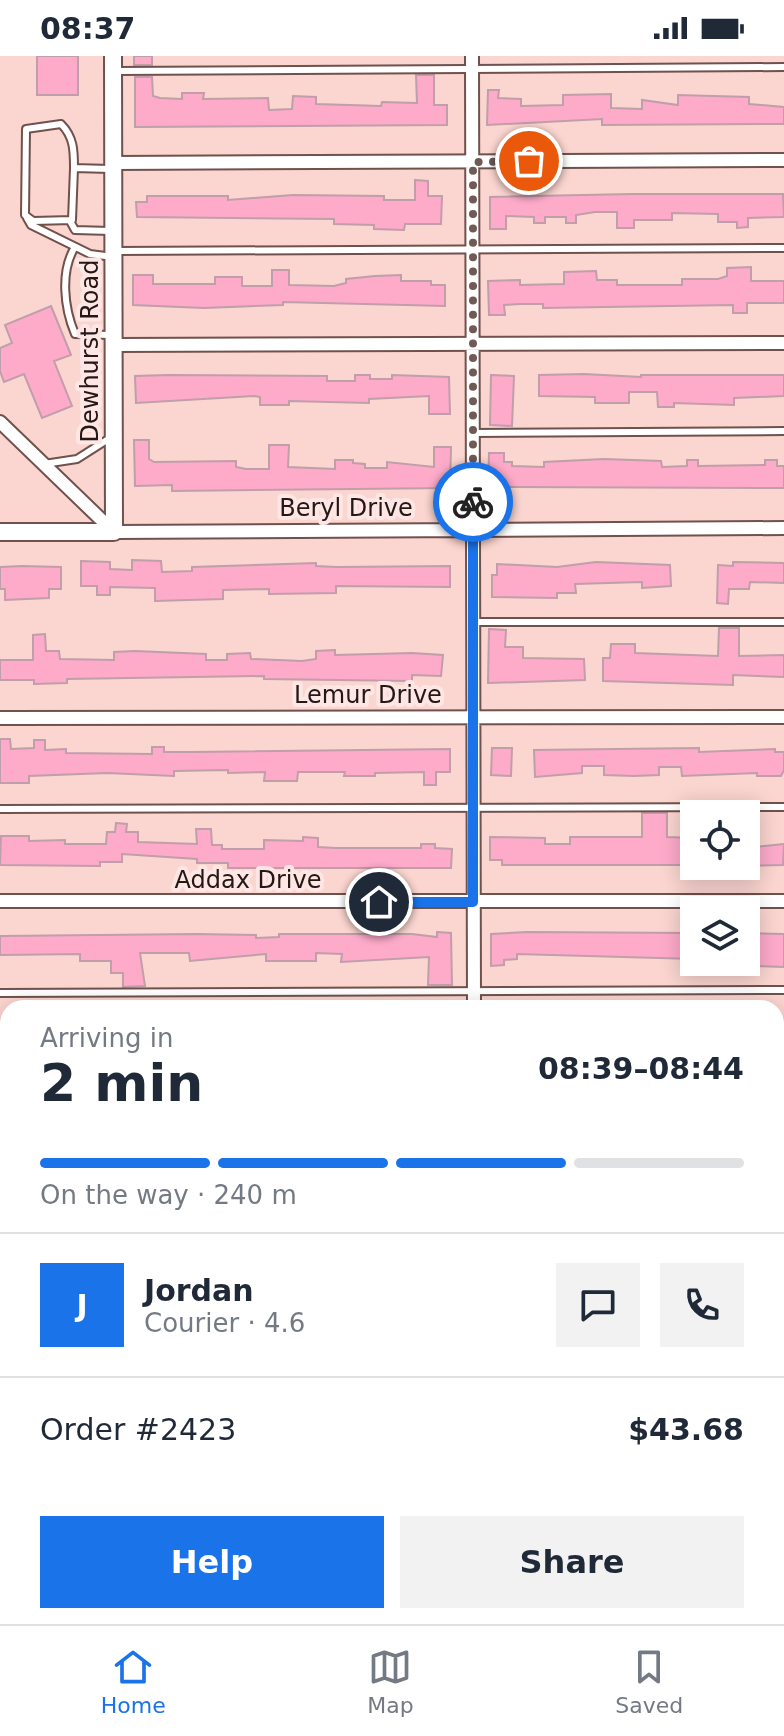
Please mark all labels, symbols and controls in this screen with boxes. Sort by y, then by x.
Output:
text: 08:37 [40,11,136,46]
pin [495,127,563,195]
icon: bag [507,139,551,183]
street label: Dewhurst Road [76,260,104,442]
courier [433,462,513,542]
icon: bike [451,480,495,524]
street label: Beryl Drive [279,494,413,522]
street label: Lemur Drive [294,681,442,709]
map controls [680,800,760,976]
button: locate [680,800,760,880]
street label: Addax Drive [175,866,322,894]
pin [345,868,413,936]
icon: home [357,880,401,924]
button: layers [680,896,760,976]
text: Arriving in [40,1023,174,1053]
text: 08:39–08:44 [538,1051,744,1086]
text: 2 min [40,1053,203,1113]
text: On the way · 240 m [40,1180,297,1210]
button: chat [556,1263,640,1347]
button: phone [660,1263,744,1347]
text: Jordan [144,1273,254,1308]
text: J [76,1288,88,1323]
text: Courier · 4.6 [144,1308,305,1338]
text: Order #2423 [40,1412,236,1447]
text: $43.68 [628,1412,744,1447]
button: Help [40,1516,384,1608]
button: Share [400,1516,744,1608]
tab: Home [101,1645,166,1718]
tab: Map [367,1645,414,1718]
tab: Saved [615,1645,683,1718]

